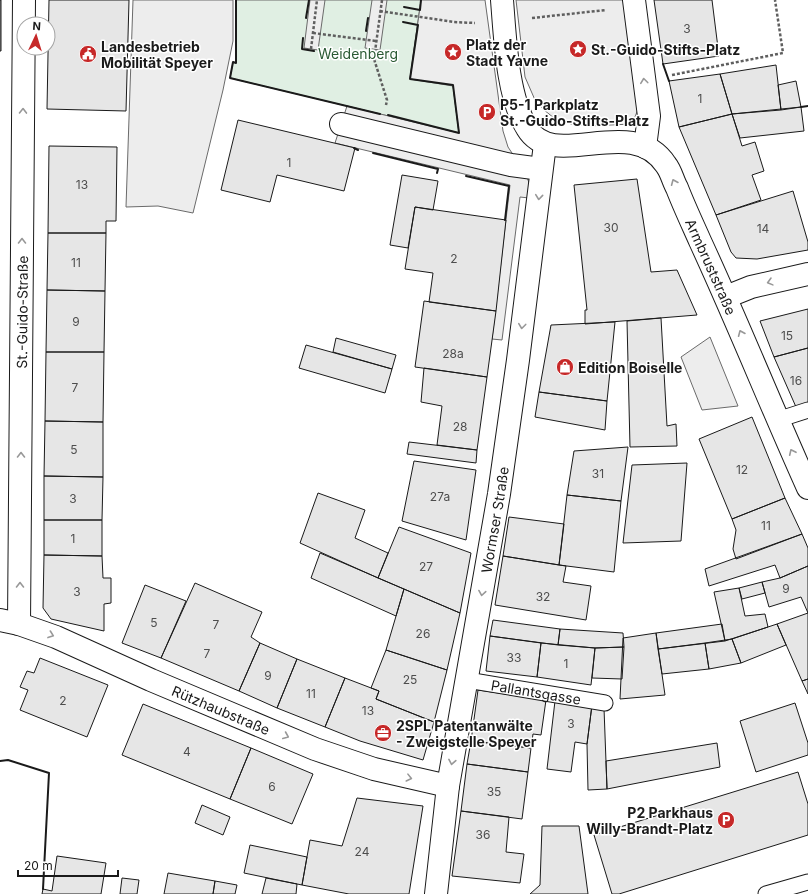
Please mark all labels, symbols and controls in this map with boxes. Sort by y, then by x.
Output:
north arrow [16,16,56,56]
text: N [32,19,41,33]
house number: 3 [683,21,691,36]
place label: Platz der Stadt Yavne [466,36,548,69]
place label: Landesbetrieb Mobilität Speyer [101,38,213,71]
place icon: St.-Guido-Stifts-Platz [568,39,588,59]
place label: St.-Guido-Stifts-Platz [591,41,740,58]
place icon: Platz der Stadt Yavne [443,42,463,62]
public building icon: Landesbetrieb Mobilität Speyer [78,44,98,64]
park label: Weidenberg [318,45,398,62]
one-way arrow [640,78,649,84]
house number: 1 [698,91,702,106]
place label: P5-1 Parkplatz St.-Guido-Stifts-Platz [500,96,649,129]
parking icon: P5-1 Parkplatz St.-Guido-Stifts-Platz [477,102,497,122]
one-way arrow [19,108,27,114]
house number: 1 [287,155,291,170]
house number: 13 [76,177,88,192]
one-way arrow [671,179,679,187]
one-way arrow [534,194,543,200]
street label: Armbruststraße [683,216,740,317]
house number: 30 [604,220,618,235]
house number: 14 [757,221,770,236]
one-way arrow [18,238,26,244]
house number: 2 [450,251,458,266]
street label: St.-Guido-Straße [13,255,30,369]
house number: 11 [71,255,81,270]
one-way arrow [767,277,774,286]
house number: 9 [72,314,80,329]
one-way arrow [518,323,527,329]
house number: 15 [781,328,793,343]
one-way arrow [738,329,746,337]
house number: 28a [442,346,464,361]
shop icon: Edition Boiselle [555,357,575,377]
place label: Edition Boiselle [578,359,682,376]
house number: 16 [790,373,802,388]
house number: 7 [72,380,79,395]
house number: 28 [453,419,467,434]
house number: 5 [70,442,78,457]
one-way arrow [789,449,797,457]
one-way arrow [16,452,25,458]
house number: 12 [736,462,748,477]
street label: Wormser Straße [477,465,511,574]
house number: 31 [592,466,604,481]
house number: 27a [430,489,450,504]
house number: 3 [69,491,77,506]
house number: 11 [761,518,771,533]
house number: 1 [71,531,75,546]
house number: 27 [419,559,433,574]
house number: 9 [782,581,790,596]
one-way arrow [16,582,24,588]
house number: 3 [73,584,81,599]
house number: 32 [536,589,550,604]
one-way arrow [478,590,487,596]
house number: 5 [150,615,158,630]
house number: 7 [213,617,220,632]
house number: 26 [416,626,430,641]
one-way arrow [47,630,54,639]
house number: 7 [204,646,211,661]
house number: 33 [507,650,521,665]
house number: 1 [564,656,568,671]
house number: 9 [264,668,272,683]
house number: 25 [403,672,417,687]
street label: Pallantsgasse [490,676,582,707]
street label: Rützhaubstraße [170,681,273,738]
house number: 11 [306,686,316,701]
house number: 2 [59,693,67,708]
house number: 13 [362,703,374,718]
house number: 3 [567,716,575,731]
place label: 2SPL Patentanwälte - Zweigstelle Speyer [396,717,537,750]
office icon: 2SPL Patentanwälte - Zweigstelle Speyer [373,723,393,743]
one-way arrow [282,732,289,740]
house number: 4 [183,744,191,759]
one-way arrow [448,759,457,765]
one-way arrow [405,773,412,782]
house number: 6 [268,779,276,794]
house number: 35 [487,784,501,799]
place label: P2 Parkhaus Willy-Brandt-Platz [586,804,713,837]
parking icon: P2 Parkhaus Willy-Brandt-Platz [716,810,736,830]
house number: 36 [476,827,490,842]
house number: 24 [355,844,370,859]
scale bar [18,852,118,878]
text: 20 m [24,858,53,873]

